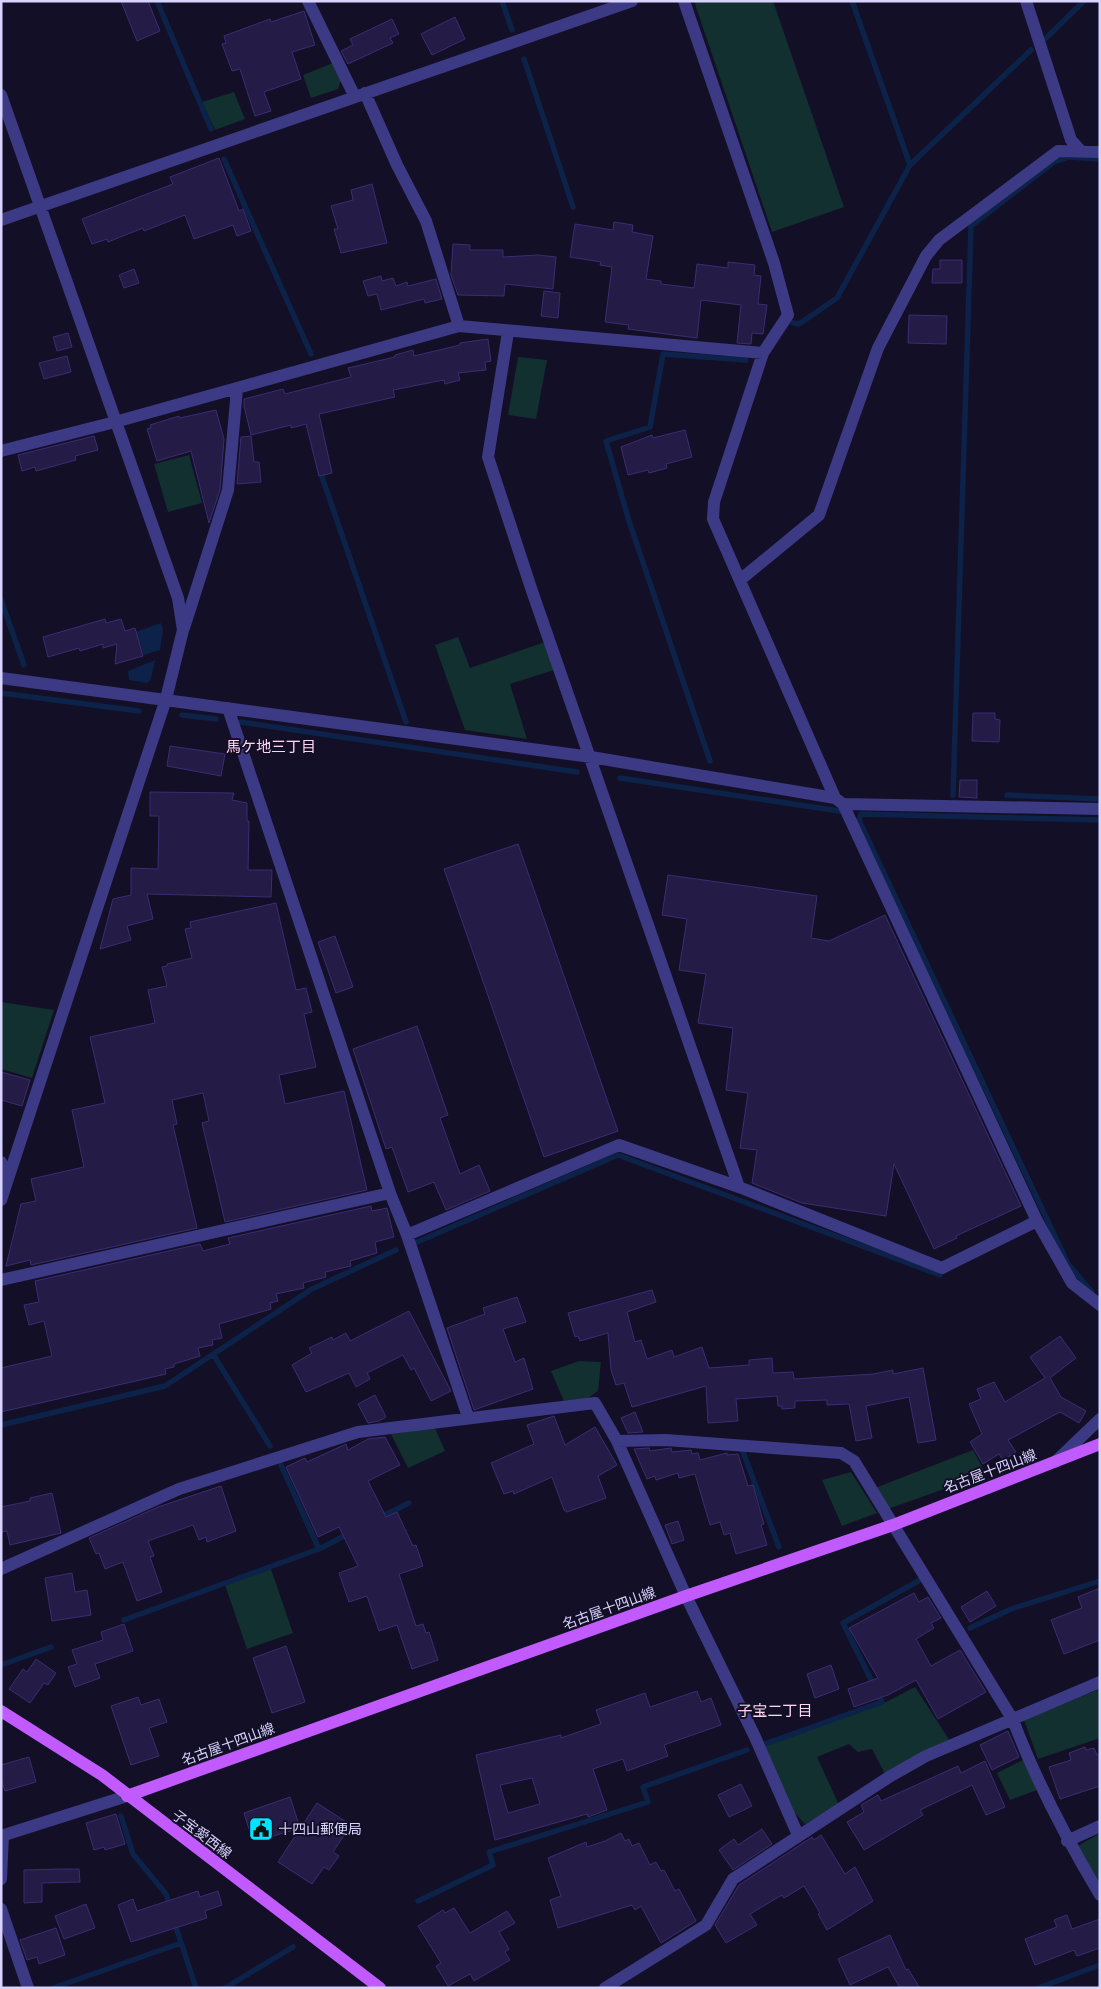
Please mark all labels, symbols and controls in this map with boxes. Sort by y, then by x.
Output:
district label: 馬ケ地三丁目 [226,738,316,756]
street label: 名古屋十四山線 [941,1446,1039,1496]
street label: 名古屋十四山線 [560,1584,658,1632]
district label: 子宝二丁目 [737,1702,813,1720]
street label: 名古屋十四山線 [179,1720,277,1768]
street label: 子宝愛西線 [169,1807,235,1861]
public building icon: 十四山郵便局 [248,1816,274,1842]
place label: 十四山郵便局 [278,1821,362,1837]

